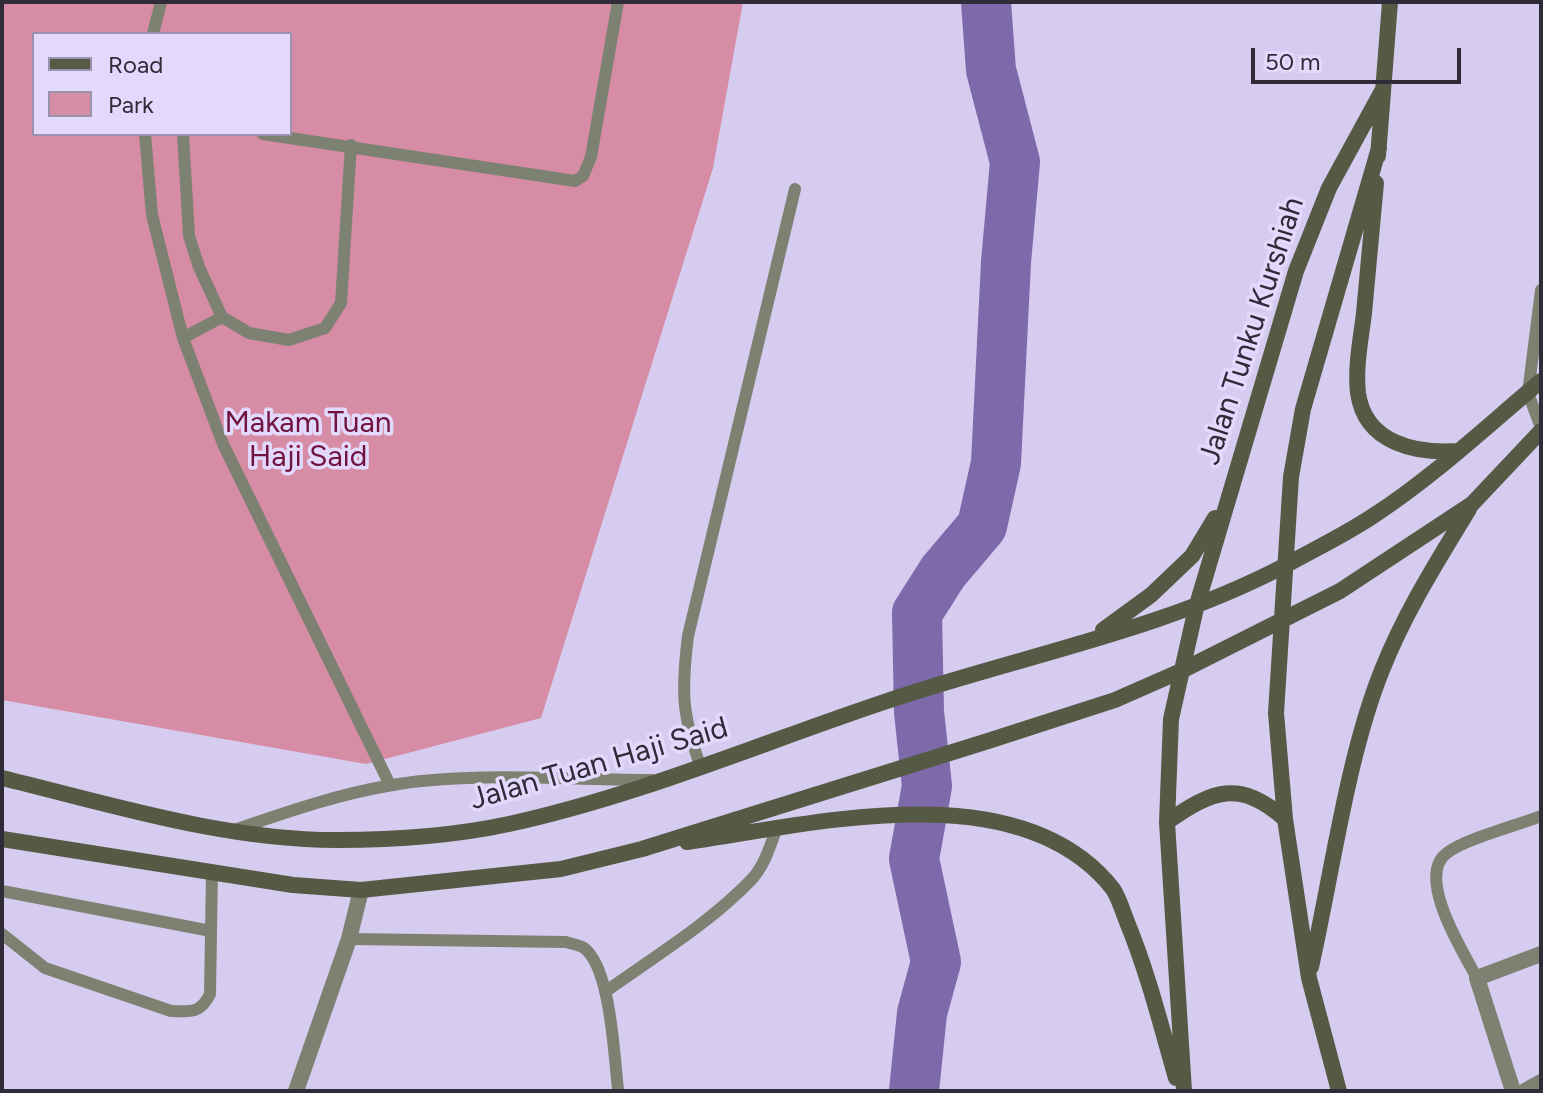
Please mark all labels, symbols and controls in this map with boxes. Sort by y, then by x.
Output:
legend [32,32,292,136]
scale bar [1255,32,1465,82]
text: 50 m [1265,47,1321,76]
text: Road [108,50,163,79]
text: Park [108,90,154,119]
street label: Jalan Tunku Kurshiah [1192,193,1312,469]
park label: Makam Tuan Haji Said [224,405,392,476]
street label: Jalan Tuan Haji Said [466,710,732,818]

